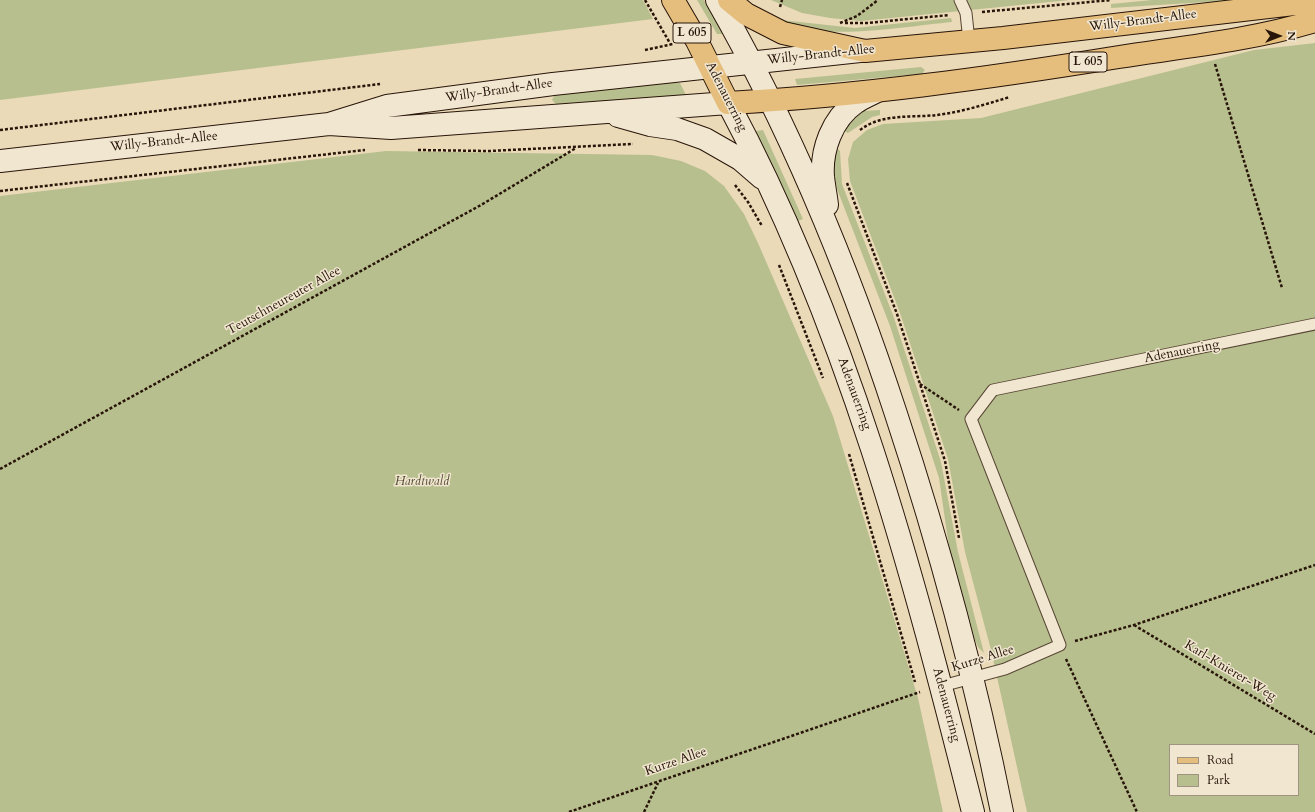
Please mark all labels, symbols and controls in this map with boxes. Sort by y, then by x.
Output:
street label: Willy-Brandt-Allee [1088,7,1198,35]
north arrow [1259,16,1299,56]
road number: L 605 [673,23,711,43]
text: N [1284,31,1299,41]
street label: Willy-Brandt-Allee [766,42,876,68]
road number: L 605 [1069,52,1107,72]
street label: Adenauerring [702,60,750,134]
street label: Willy-Brandt-Allee [444,76,554,106]
street label: Willy-Brandt-Allee [109,129,219,155]
street label: Teutschneureuter Allee [224,263,344,339]
street label: Adenauerring [1143,337,1221,367]
street label: Adenauerring [834,356,874,432]
park label: Hardtwald [395,474,449,490]
street label: Karl-Knierer-Weg [1181,637,1279,705]
street label: Kurze Allee [950,642,1016,676]
street label: Adenauerring [929,666,963,744]
street label: Kurze Allee [643,744,709,780]
legend [1169,744,1299,796]
text: Road [1207,752,1233,768]
text: Park [1207,772,1230,788]

